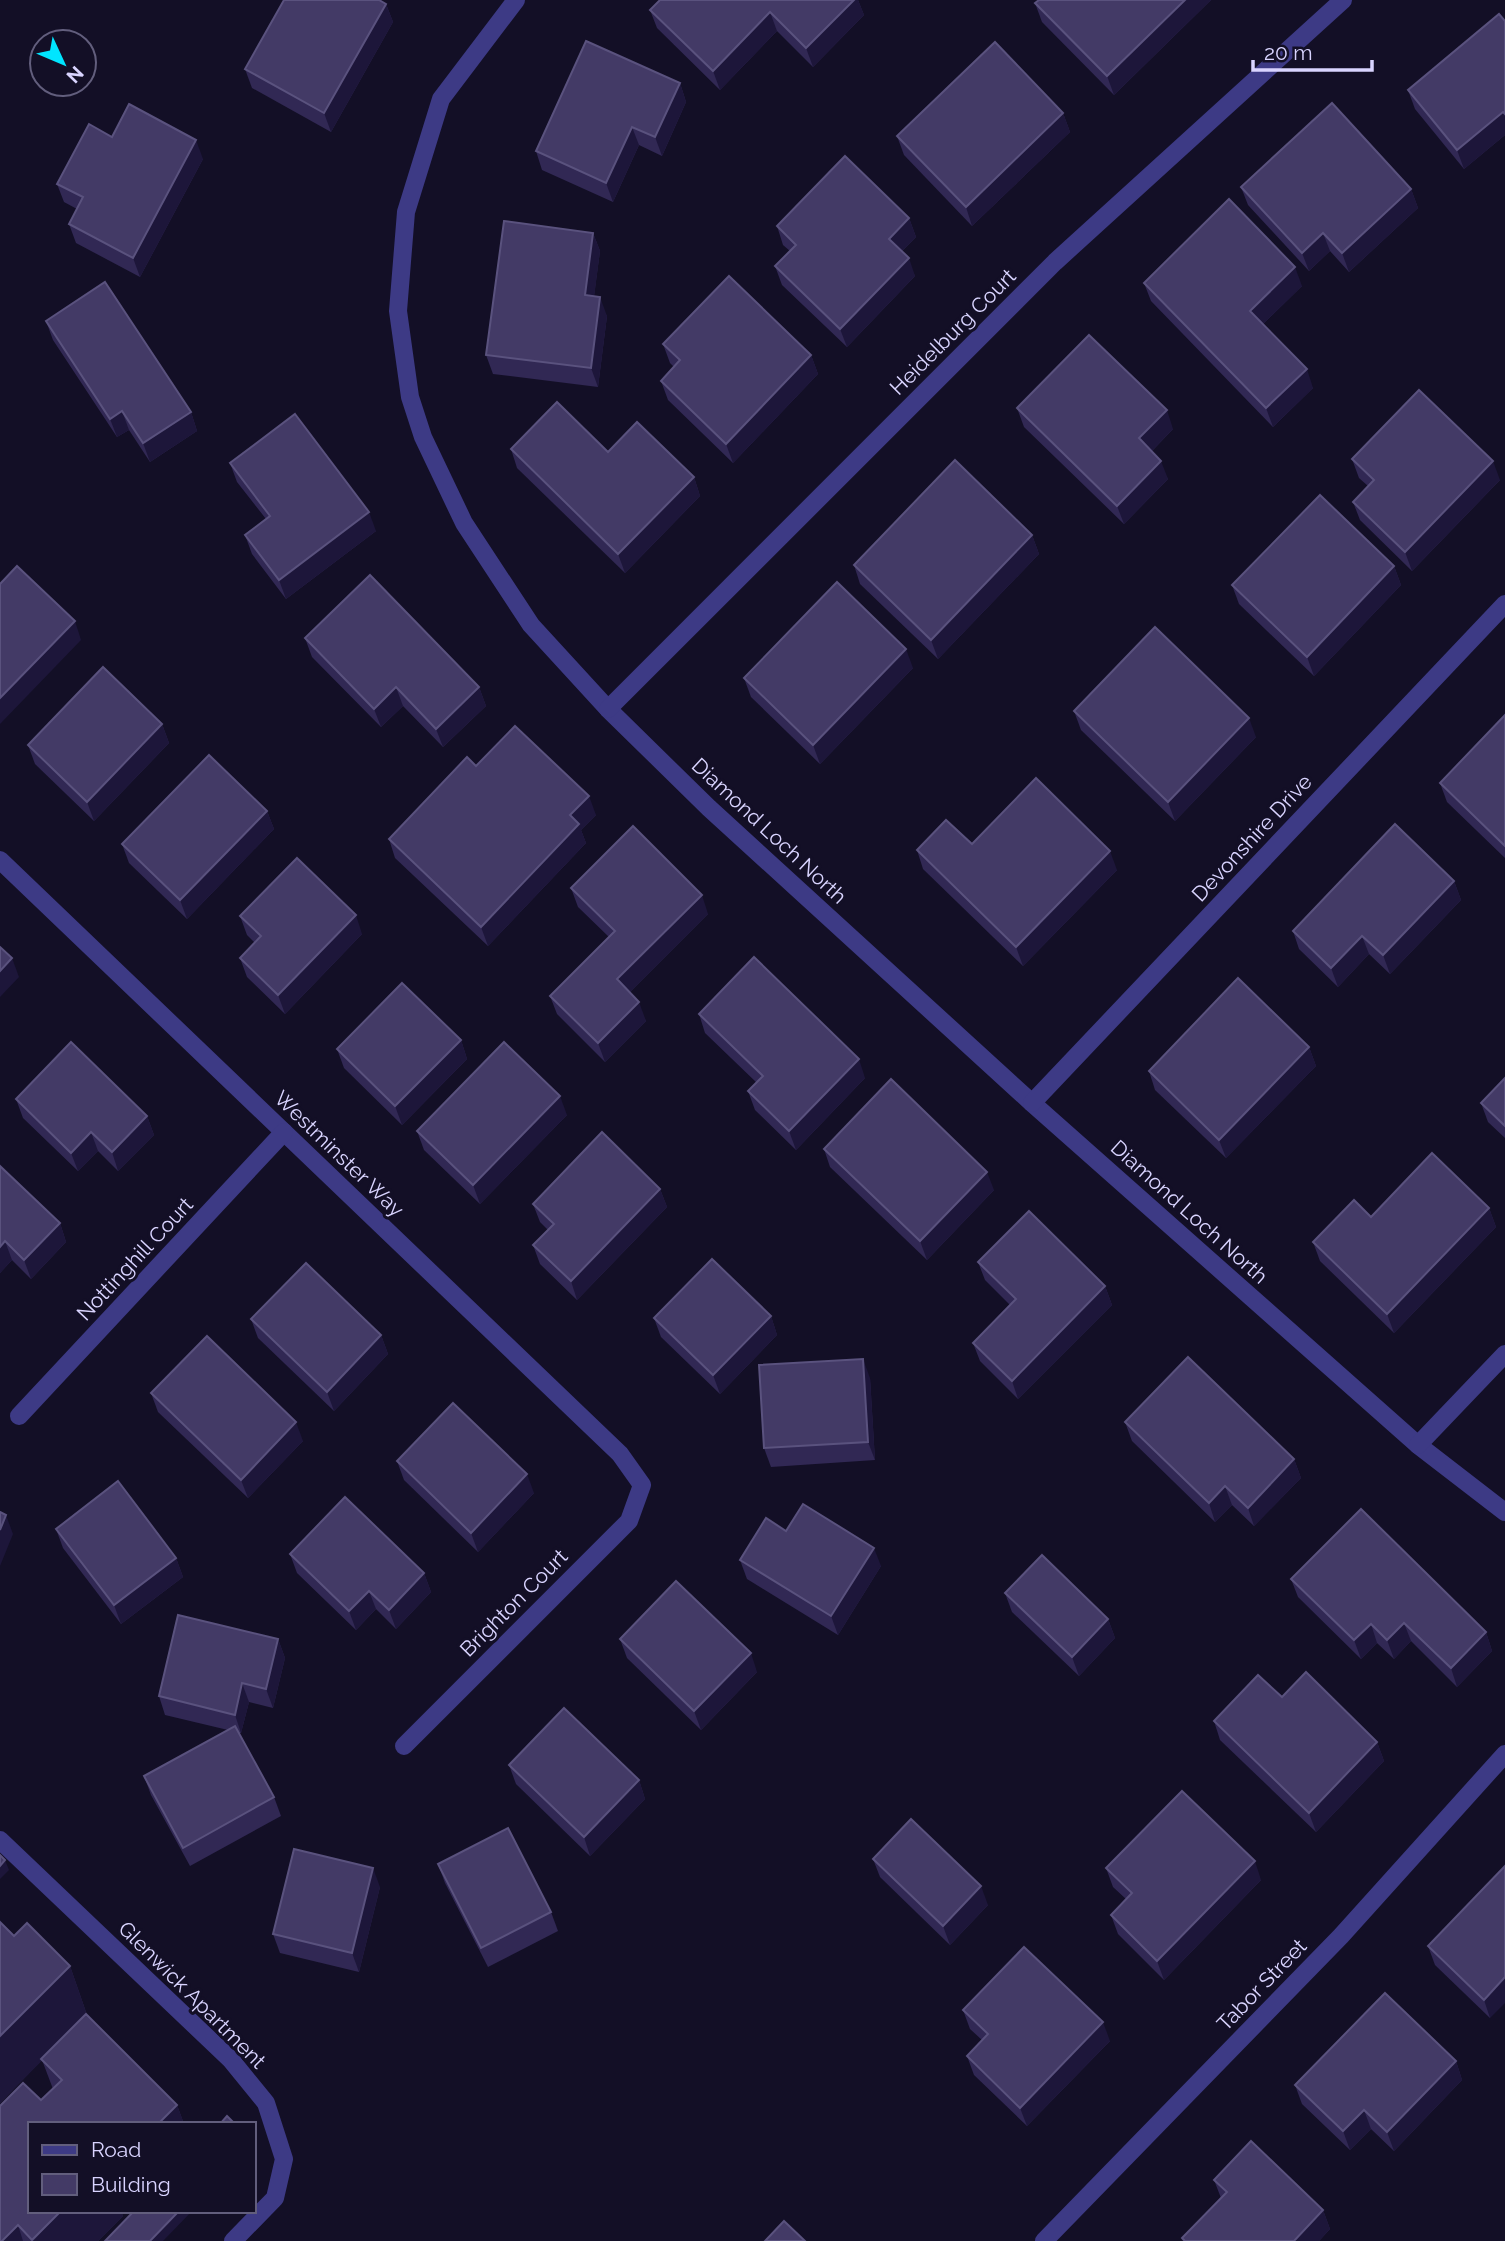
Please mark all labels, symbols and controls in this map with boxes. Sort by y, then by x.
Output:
north arrow [28,28,98,98]
scale bar [1253,28,1372,72]
text: 20 m [1264,40,1312,65]
text: N [62,62,88,88]
street label: Heidelburg Court [884,263,1021,400]
street label: Diamond Loch North [687,753,852,909]
street label: Devonshire Drive [1186,769,1317,906]
street label: Westminster Way [269,1085,409,1222]
street label: Diamond Loch North [1106,1135,1273,1289]
street label: Nottinghill Court [71,1192,198,1325]
street label: Brighton Court [455,1544,573,1662]
street label: Glenwick Apartment [114,1916,271,2073]
street label: Tabor Street [1212,1934,1312,2036]
legend [28,2122,256,2213]
text: Road [91,2137,141,2162]
text: Building [91,2172,171,2197]

